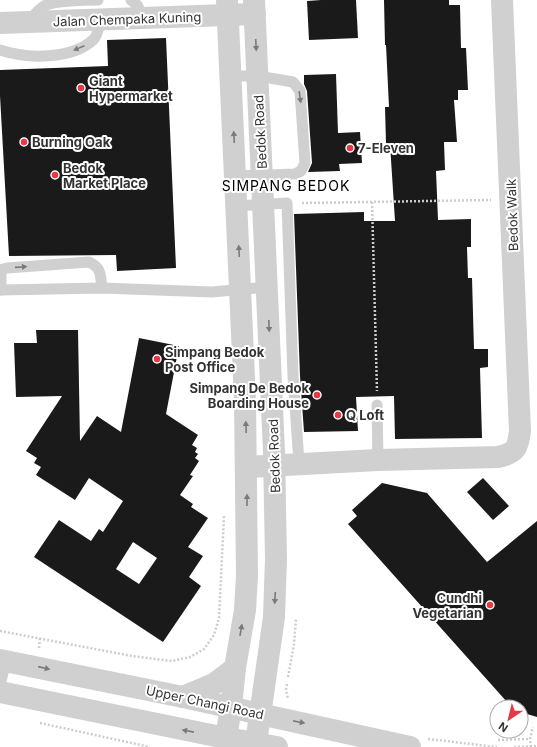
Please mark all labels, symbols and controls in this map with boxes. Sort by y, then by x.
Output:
street label: Jalan Chempaka Kuning [52,8,202,30]
one-way arrow [253,39,259,52]
one-way arrow [73,46,85,52]
place label: Giant Hypermarket [89,73,173,104]
marker: Giant Hypermarket [76,83,86,93]
one-way arrow [297,90,303,103]
street label: Bedok Road [250,95,270,169]
one-way arrow [230,131,237,143]
place label: Burning Oak [32,134,111,150]
marker: Burning Oak [19,137,29,147]
place label: 7-Eleven [358,140,414,156]
marker: 7-Eleven [345,143,355,153]
place label: Bedok Market Place [63,160,146,191]
marker: Bedok Market Place [50,170,60,180]
district label: SIMPANG BEDOK [222,177,350,194]
street label: Bedok Walk [503,179,521,251]
one-way arrow [236,244,242,257]
one-way arrow [15,263,27,270]
one-way arrow [265,320,272,332]
place label: Simpang Bedok Post Office [165,344,265,375]
marker: Simpang Bedok Post Office [152,354,162,364]
place label: Simpang De Bedok Boarding House [190,380,309,411]
marker: Simpang De Bedok Boarding House [312,390,322,400]
place label: Q Loft [346,407,384,423]
marker: Q Loft [333,410,343,420]
street label: Bedok Road [265,419,283,493]
one-way arrow [243,420,249,433]
one-way arrow [244,493,250,506]
place label: Cundhi Vegetarian [412,590,482,621]
one-way arrow [271,592,278,604]
marker: Cundhi Vegetarian [485,600,495,610]
one-way arrow [239,624,245,636]
one-way arrow [38,665,50,671]
street label: Upper Changi Road [145,682,265,722]
north arrow [489,699,529,739]
one-way arrow [293,719,305,725]
text: N [496,719,511,735]
one-way arrow [182,727,194,733]

